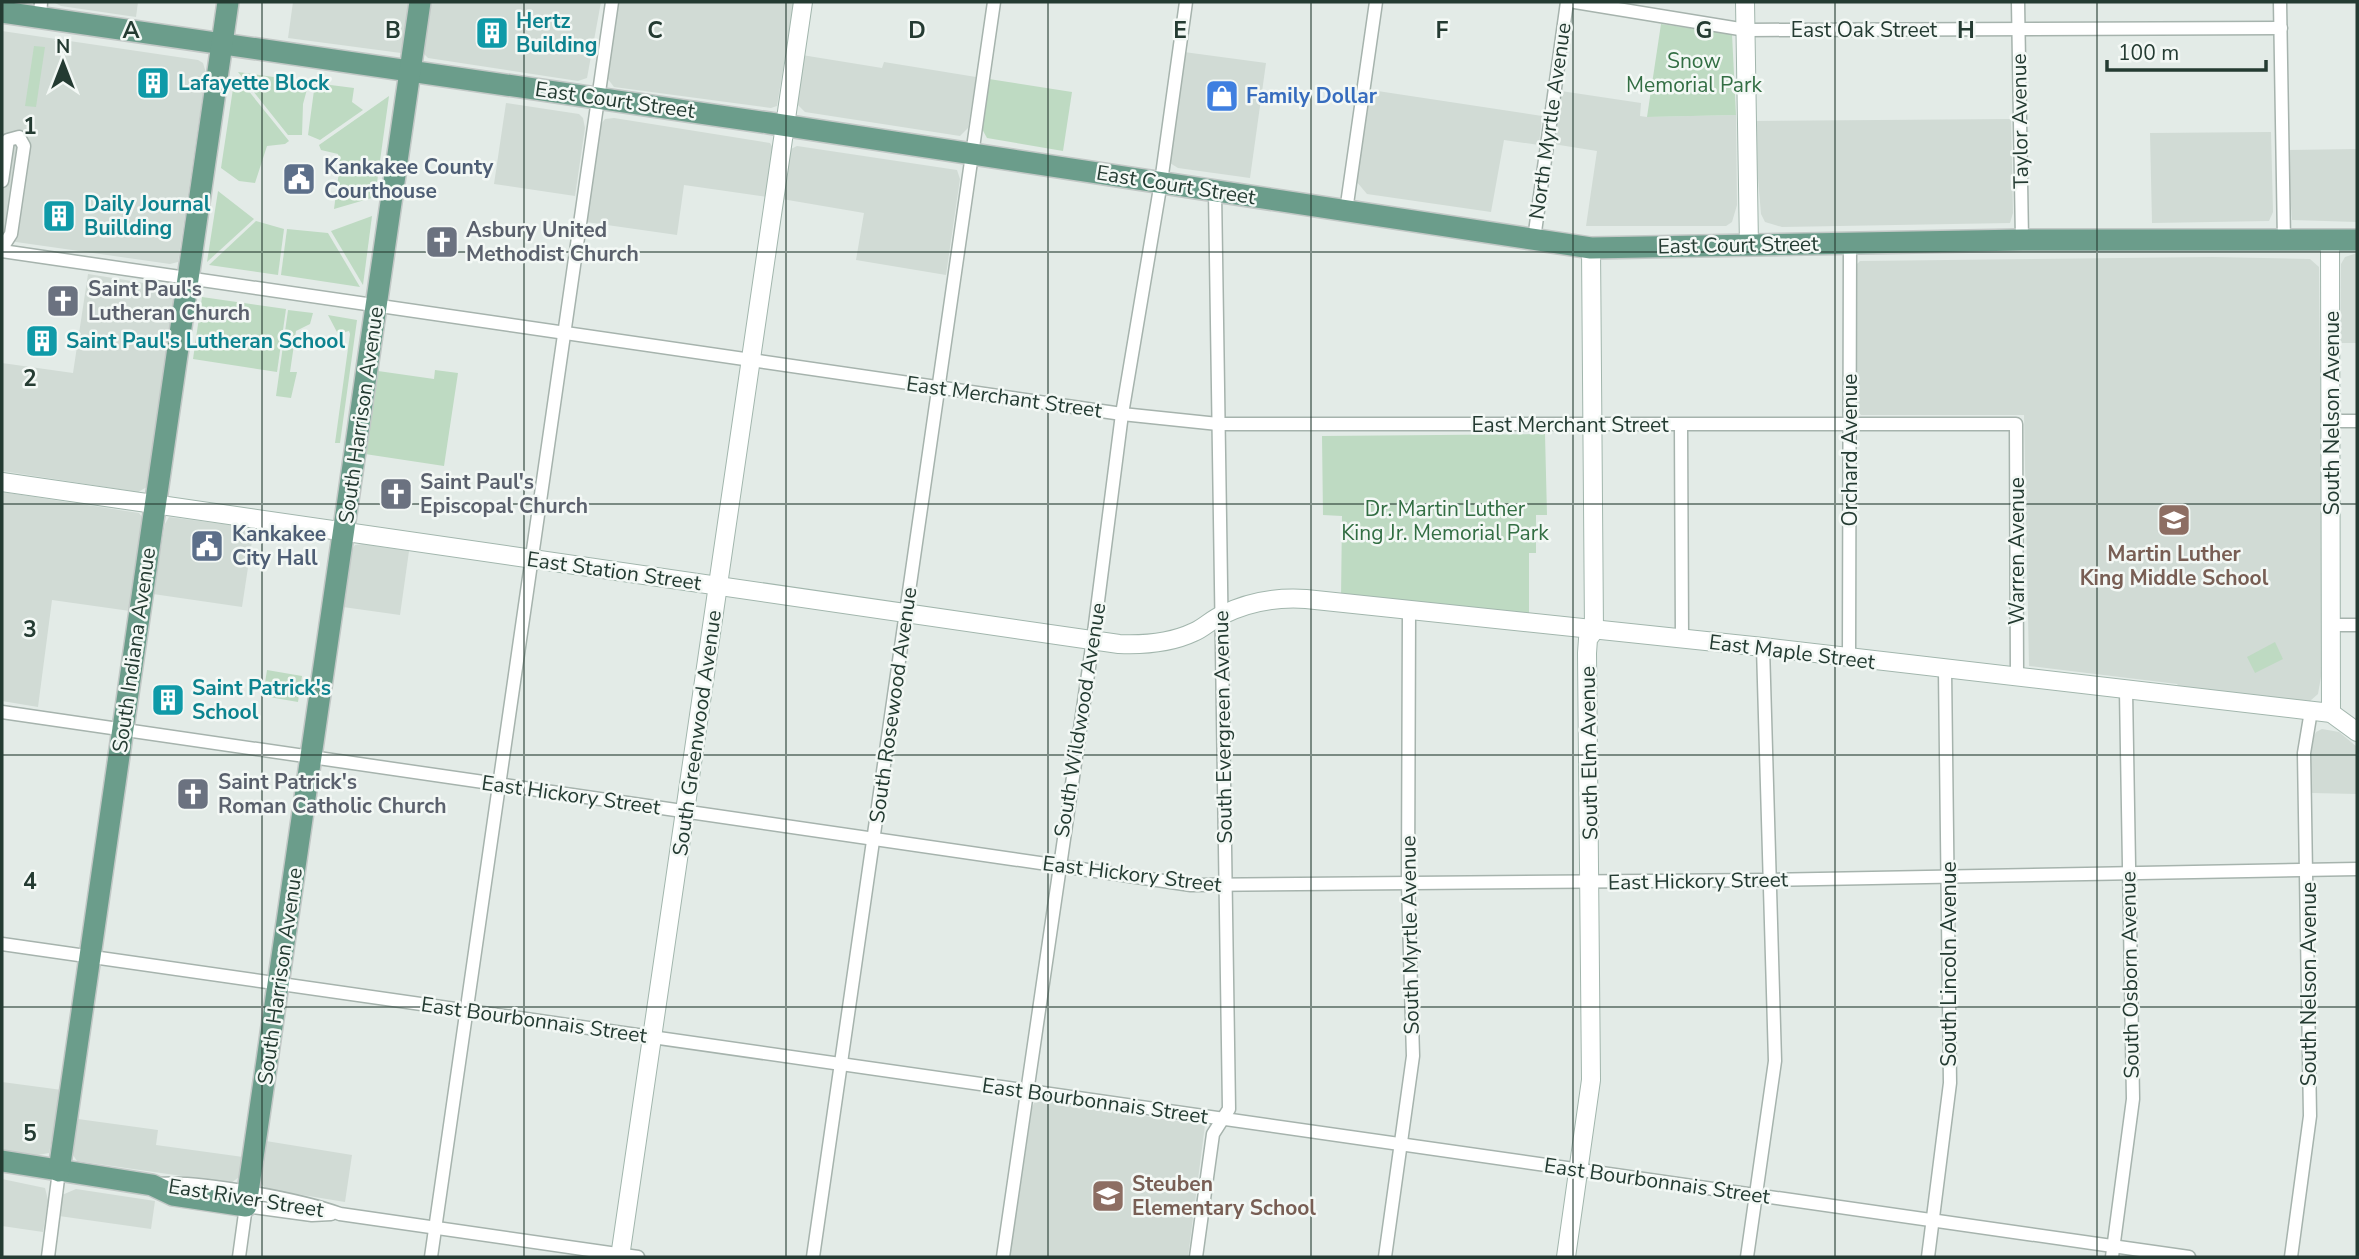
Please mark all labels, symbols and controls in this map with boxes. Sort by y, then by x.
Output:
place label: Hertz Building [516,7,597,59]
building icon: Hertz Building [473,14,511,52]
text: A [122,15,140,46]
text: B [385,15,401,46]
text: C [647,15,663,46]
text: D [908,15,926,46]
text: E [1173,15,1187,46]
text: F [1436,15,1449,46]
text: G [1696,15,1712,46]
text: H [1957,15,1975,46]
street label: East Oak Street [1791,16,1938,44]
street label: North Myrtle Avenue [1522,21,1578,221]
north arrow [28,28,98,98]
scale bar [2107,28,2266,72]
text: N [56,34,70,60]
text: 100 m [2118,39,2179,67]
park label: Snow Memorial Park [1626,47,1762,99]
street label: Taylor Avenue [2005,53,2035,189]
building icon: Lafayette Block [134,64,172,102]
place label: Lafayette Block [178,69,330,97]
street label: East Court Street [533,75,697,125]
shop icon: Family Dollar [1203,77,1241,115]
place label: Family Dollar [1246,82,1378,110]
text: 1 [23,111,37,142]
place label: Kankakee County Courthouse [324,153,494,205]
street label: East Court Street [1094,159,1258,212]
public building icon: Kankakee County Courthouse [280,160,318,198]
place label: Daily Journal Buillding [84,190,211,242]
building icon: Daily Journal Buillding [40,197,78,235]
place label: Asbury United Methodist Church [466,216,639,268]
church icon: Asbury United Methodist Church [423,223,461,261]
street label: East Court Street [1657,230,1819,260]
place label: Saint Paul's Lutheran Church [88,275,250,327]
church icon: Saint Paul's Lutheran Church [44,282,82,320]
street label: South Harrison Avenue [332,305,390,525]
street label: South Nelson Avenue [2318,311,2346,515]
building icon: Saint Paul's Lutheran School [23,322,61,360]
place label: Saint Paul's Lutheran School [66,327,345,355]
text: 2 [23,363,37,394]
street label: East Merchant Street [904,369,1104,425]
street label: Orchard Avenue [1836,374,1864,526]
street label: East Merchant Street [1471,411,1669,439]
place label: Saint Paul's Episcopal Church [420,468,588,520]
church icon: Saint Paul's Episcopal Church [377,475,415,513]
street label: Warren Avenue [2003,477,2031,625]
park label: Dr. Martin Luther King Jr. Memorial Park [1341,495,1549,547]
school or university icon: Martin Luther King Middle School [2155,501,2193,539]
place label: Kankakee City Hall [232,520,326,572]
public building icon: Kankakee City Hall [188,527,226,565]
place label: Martin Luther King Middle School [2080,540,2269,592]
street label: East Station Street [525,545,704,597]
street label: South Indiana Avenue [106,546,162,754]
street label: South Rosewood Avenue [863,585,923,825]
street label: South Wildwood Avenue [1048,601,1112,839]
street label: South Greenwood Avenue [666,608,728,858]
street label: South Evergreen Avenue [1207,610,1239,844]
text: 3 [23,614,37,645]
street label: East Maple Street [1707,628,1877,676]
street label: South Elm Avenue [1573,666,1605,840]
place label: Saint Patrick's School [192,674,331,726]
building icon: Saint Patrick's School [149,681,187,719]
place label: Saint Patrick's Roman Catholic Church [218,768,447,820]
street label: East Hickory Street [480,769,663,821]
church icon: Saint Patrick's Roman Catholic Church [174,775,212,813]
street label: South Myrtle Avenue [1394,835,1426,1035]
street label: East Hickory Street [1041,849,1224,899]
street label: South Lincoln Avenue [1935,861,1963,1067]
street label: East Hickory Street [1608,865,1789,897]
text: 4 [23,866,37,897]
street label: South Harrison Avenue [251,866,309,1086]
street label: South Osborn Avenue [2114,871,2146,1079]
street label: South Nelson Avenue [2295,882,2323,1086]
street label: East Bourbonnais Street [419,990,649,1050]
street label: East Bourbonnais Street [980,1071,1210,1131]
text: 5 [23,1118,37,1149]
street label: East Bourbonnais Street [1542,1151,1772,1211]
place label: Steuben Elementary School [1132,1170,1316,1222]
street label: East River Street [166,1172,326,1224]
school or university icon: Steuben Elementary School [1089,1177,1127,1215]

